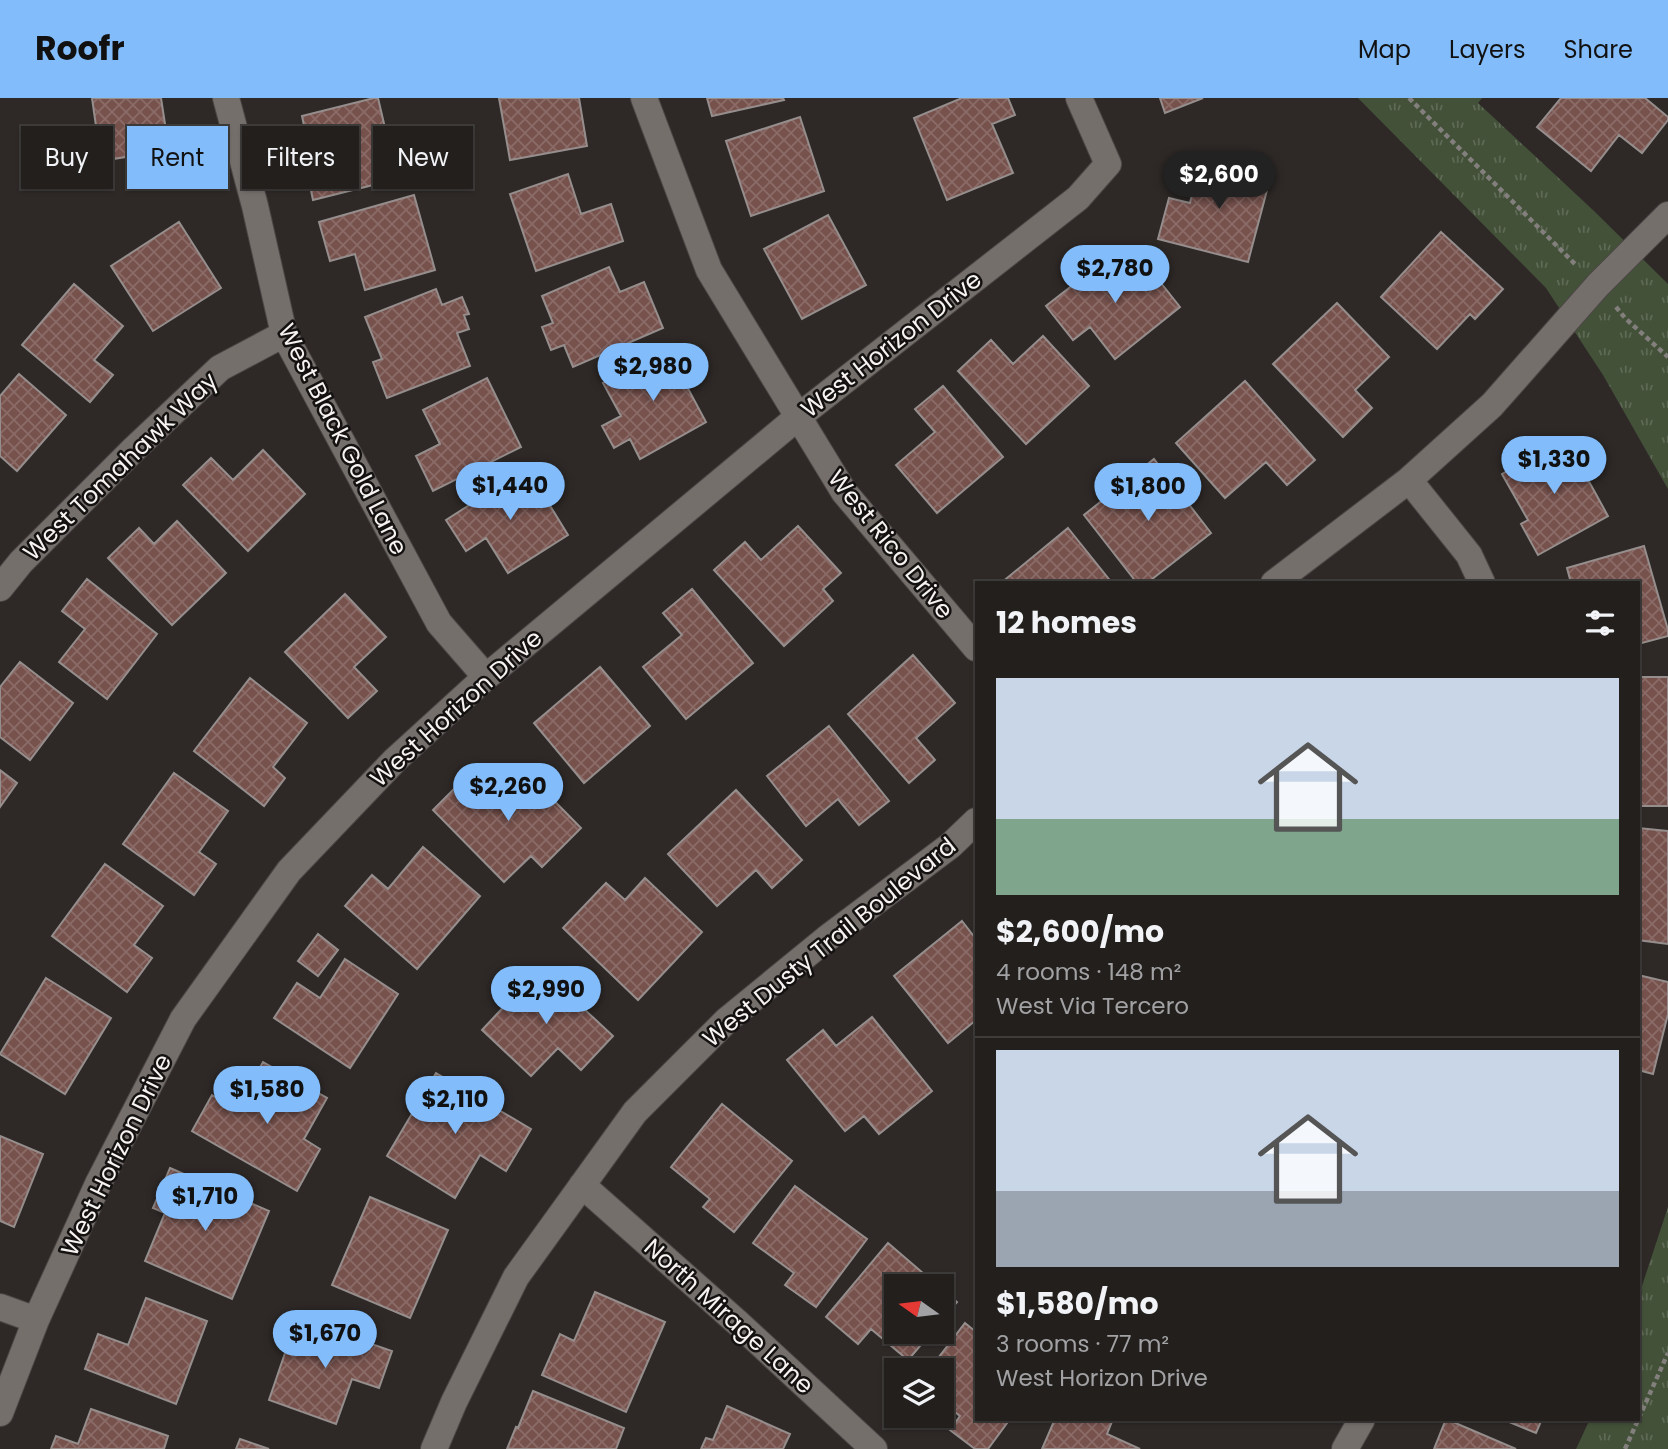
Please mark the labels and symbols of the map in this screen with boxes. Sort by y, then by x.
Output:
pin: $2,600 [1162,152,1276,211]
pin: $2,780 [1058,246,1172,305]
street label: West Horizon Drive [794,263,988,425]
street label: West Black Gold Lane [270,318,416,560]
pin: $2,980 [596,344,710,403]
street label: West Tomahawk Way [16,364,225,568]
pin: $1,330 [1497,436,1611,496]
pin: $1,440 [453,462,567,522]
street label: West Rico Drive [821,463,961,625]
pin: $1,800 [1091,464,1205,523]
street label: West Horizon Drive [363,622,549,794]
pin: $2,260 [451,764,565,823]
street label: West Dusty Trail Boulevard [695,829,963,1055]
pin: $2,990 [489,967,603,1026]
street label: West Horizon Drive [53,1048,179,1262]
pin: $1,580 [210,1066,324,1126]
pin: $2,110 [398,1076,512,1136]
pin: $1,710 [148,1174,262,1233]
street label: North Mirage Lane [637,1231,821,1401]
north arrow [884,1274,954,1344]
pin: $1,670 [268,1310,382,1370]

